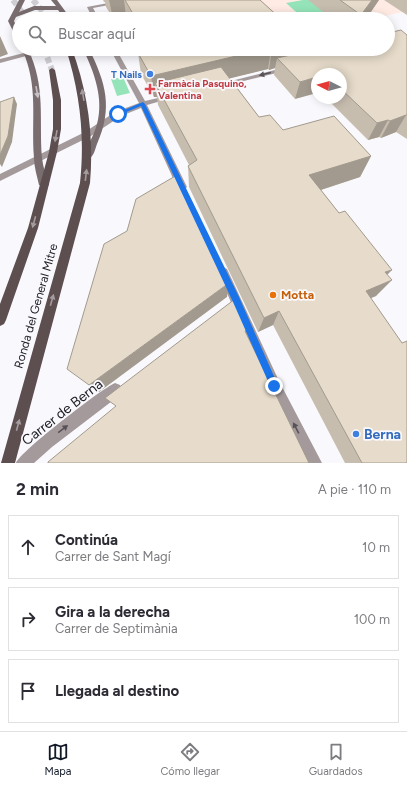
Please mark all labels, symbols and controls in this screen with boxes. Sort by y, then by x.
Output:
search box [12,12,395,56]
icon: search [26,23,48,45]
text: Buscar aquí [58,25,135,43]
place label: T Nails [111,68,142,81]
north arrow [311,68,347,104]
marker: T Nails [145,69,155,79]
one-way arrow [259,71,271,77]
place label: Farmàcia Pasquino, Valentina [158,77,247,102]
marker: Farmàcia Pasquino, Valentina [145,84,155,94]
one-way arrow [34,86,40,98]
one-way arrow [80,89,86,101]
route start [109,105,127,123]
one-way arrow [53,130,59,142]
one-way arrow [83,168,89,181]
one-way arrow [31,217,37,229]
street label: Ronda del General Mitre [11,242,61,370]
place label: Motta [281,288,314,302]
marker: Motta [268,290,278,300]
one-way arrow [49,294,55,306]
street label: Carrer de Berna [19,376,106,449]
route end [265,377,283,395]
one-way arrow [15,419,21,432]
one-way arrow [293,423,300,434]
one-way arrow [58,425,69,434]
place label: Berna [364,426,401,443]
marker: Berna [351,429,361,439]
text: 2 min [16,479,59,499]
text: A pie · 110 m [318,482,391,497]
text: Continúa [55,531,118,549]
icon: ahead [17,536,39,558]
text: 10 m [362,540,390,555]
text: Carrer de Sant Magí [55,549,171,564]
text: Gira a la derecha [55,603,170,621]
icon: right [17,608,39,630]
text: 100 m [354,612,390,627]
text: Carrer de Septimània [55,621,178,636]
icon: arrive [17,680,39,702]
text: Llegada al destino [55,682,179,700]
tab: Mapa [44,741,71,778]
tab: Cómo llegar [160,741,220,778]
tab: Guardados [309,741,363,778]

